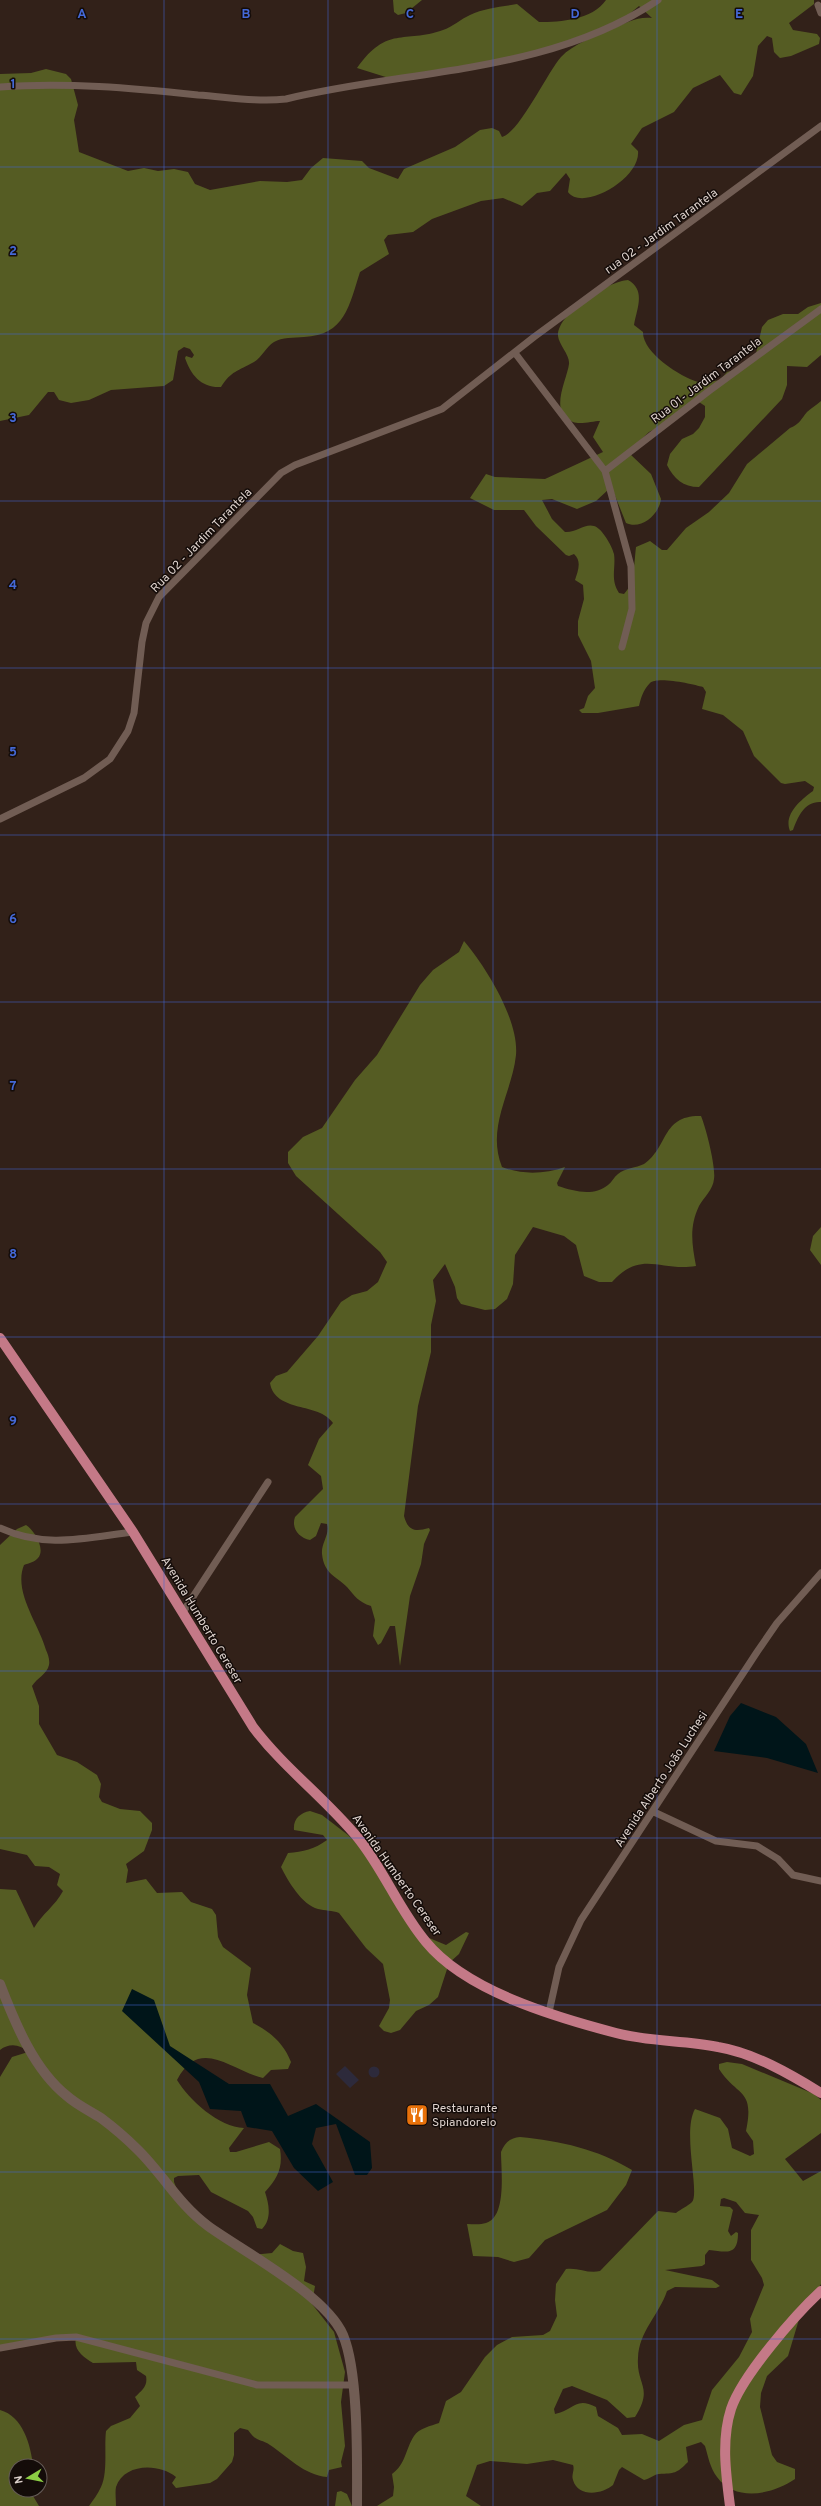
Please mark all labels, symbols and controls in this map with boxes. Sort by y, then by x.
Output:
text: A [77,7,87,23]
text: B [242,7,251,23]
text: C [406,7,414,23]
text: D [570,7,580,23]
text: E [735,7,743,23]
text: 1 [10,77,16,93]
street label: rua 02 - Jardim Tarantela [602,185,721,278]
text: 2 [9,244,17,260]
street label: Rua 01- Jardim Tarantela [648,334,765,428]
text: 3 [9,411,17,427]
street label: Rua 02 - Jardim Tarantela [148,485,256,596]
text: 4 [9,578,17,594]
text: 5 [9,745,17,761]
text: 6 [9,912,17,928]
text: 7 [10,1079,17,1095]
text: 8 [9,1247,17,1263]
text: 9 [9,1414,17,1430]
street label: Avenida Humberto Cereser [157,1554,246,1687]
street label: Avenida Alberto João Luchesi [612,1708,712,1851]
street label: Avenida Humberto Cereser [348,1811,445,1940]
place label: Restaurante Spiandorelo [432,2101,497,2131]
restaurant icon: Restaurante Spiandorelo [404,2102,430,2128]
north arrow [8,2458,48,2498]
text: N [12,2474,27,2485]

